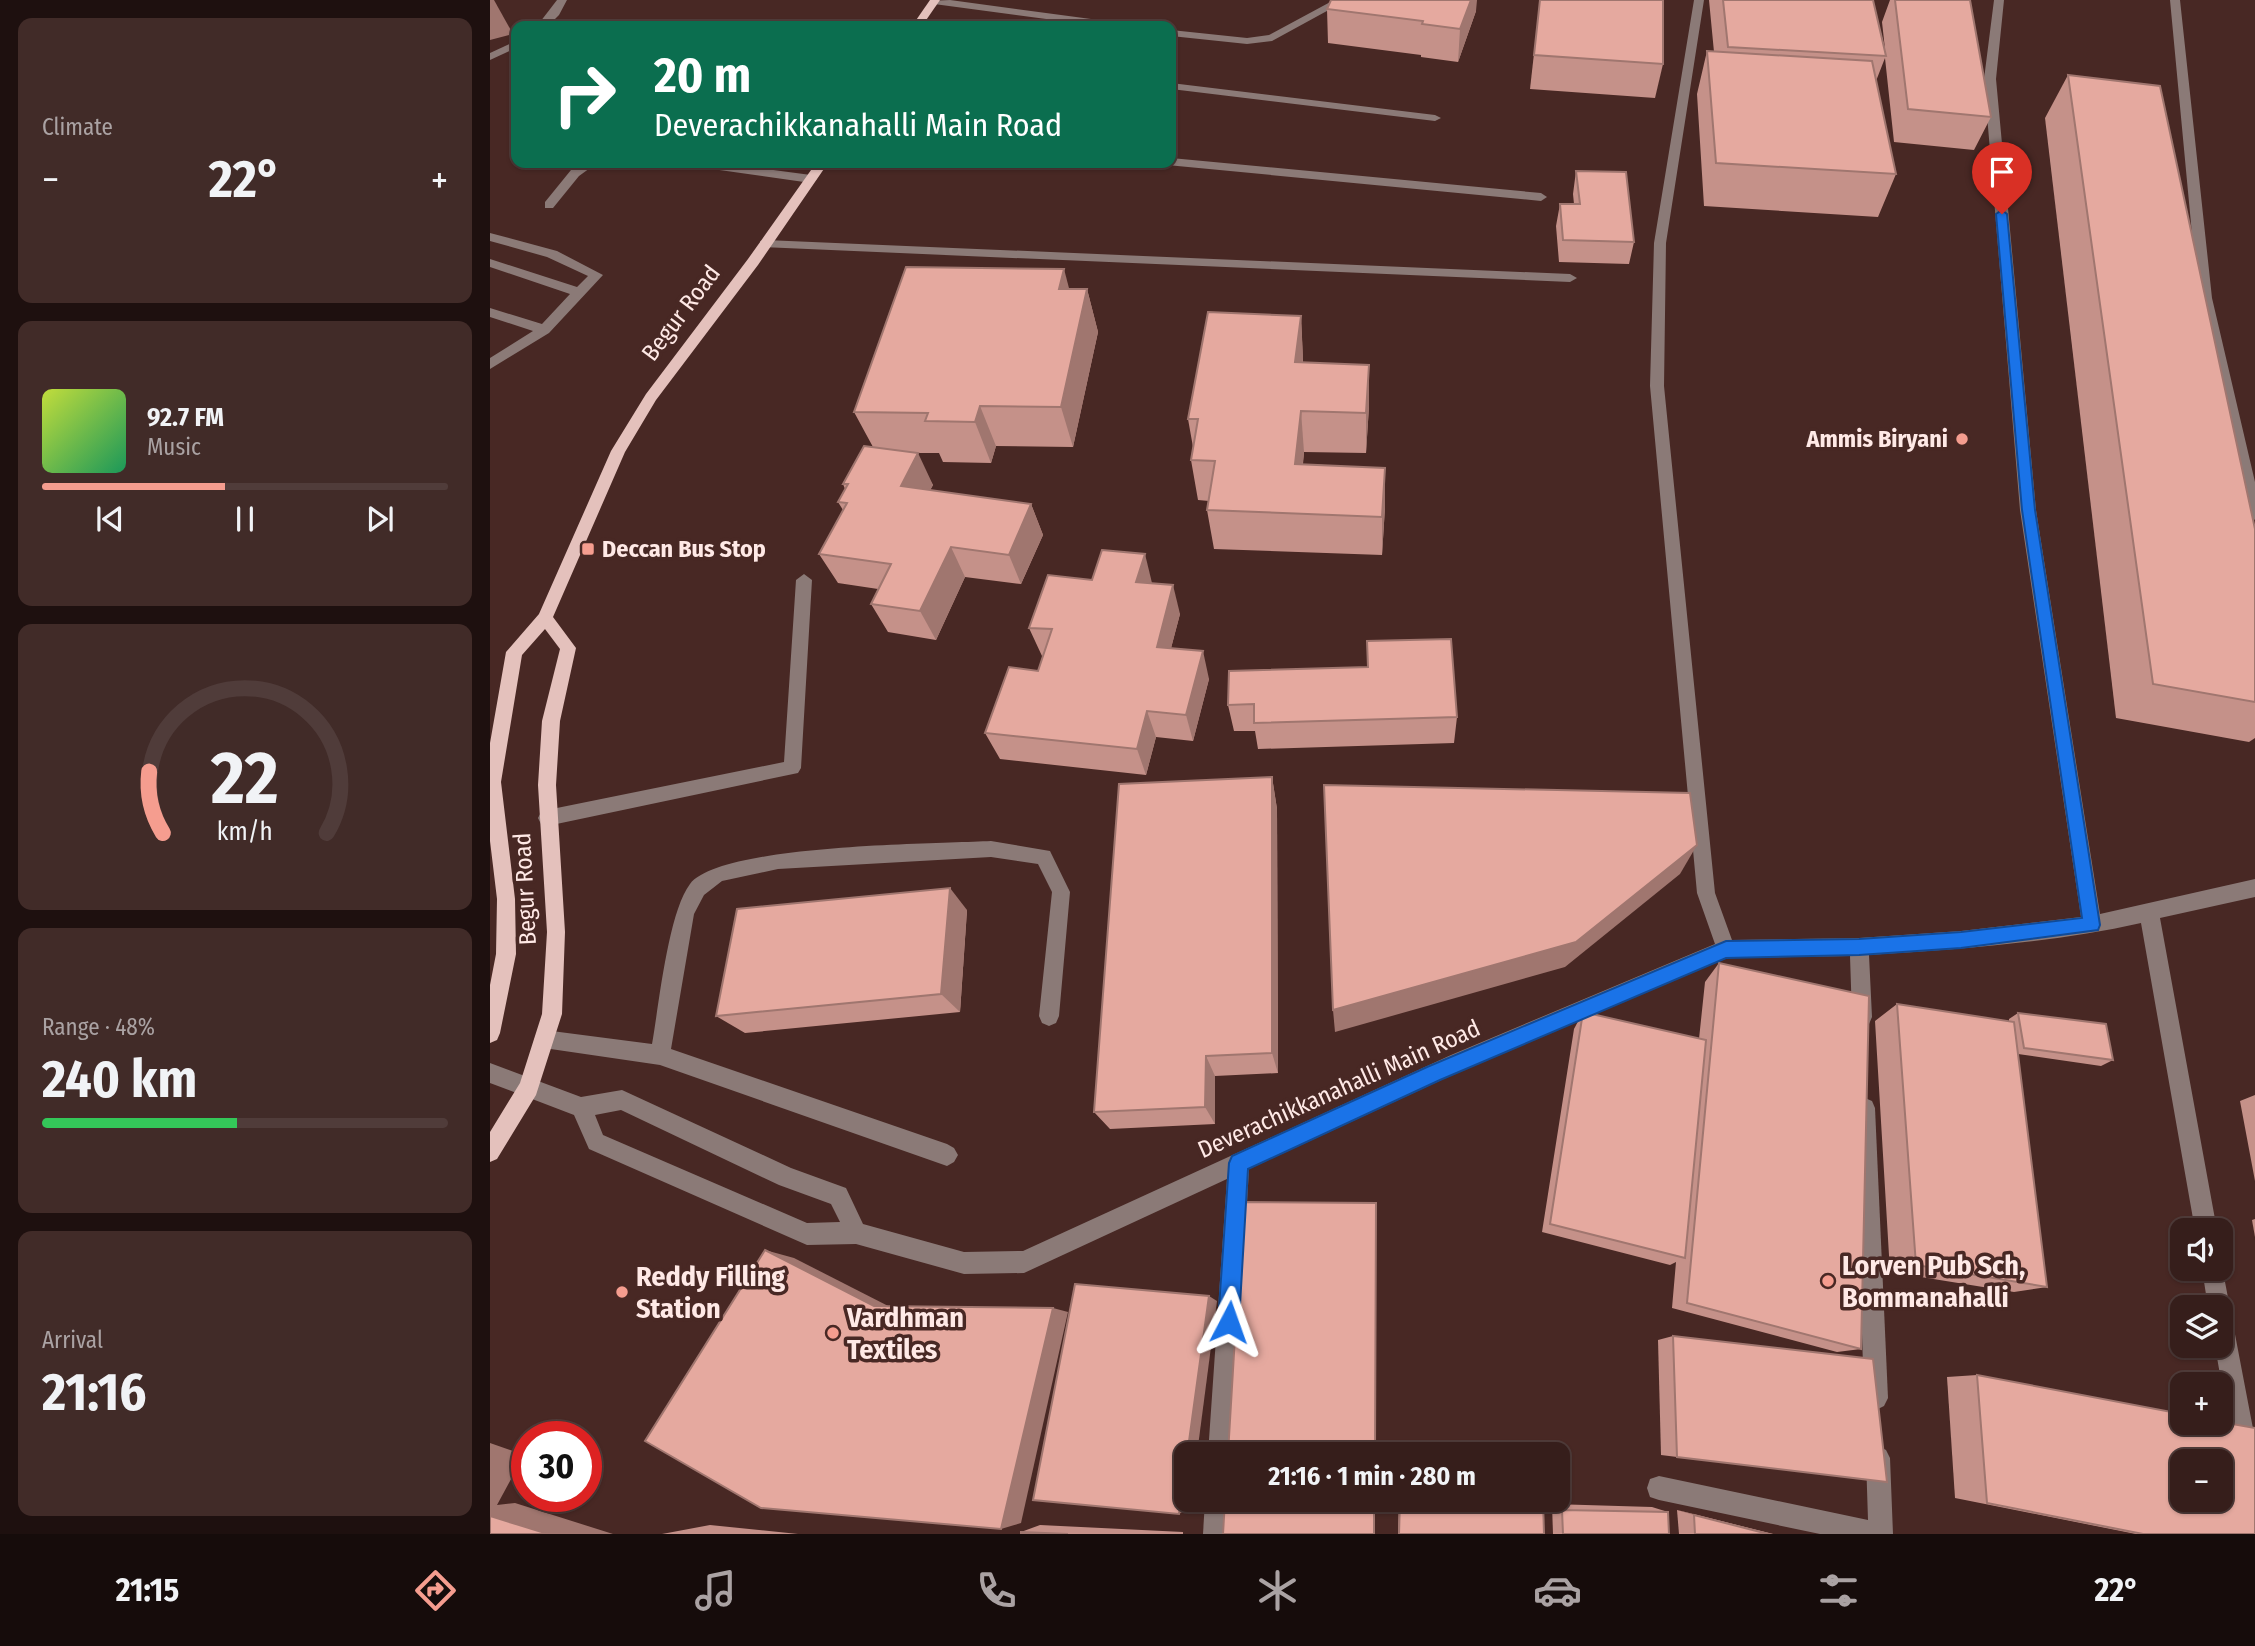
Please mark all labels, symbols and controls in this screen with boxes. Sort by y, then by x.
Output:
text: 20 m [654,46,751,105]
icon: right [539,49,630,140]
text: Deverachikkanahalli Main Road [654,106,1062,144]
text: Climate [42,113,113,141]
pin [1972,142,2032,214]
text: 22° [209,148,281,211]
icon: arrive [1983,153,2021,191]
text: − [42,157,59,203]
text: + [431,157,448,203]
street label: Begur Road [636,260,726,366]
text: 92.7 FM [147,402,224,433]
place label: Ammis Biryani [1806,425,1948,453]
marker: Ammis Biryani [1954,431,1970,447]
text: Music [147,433,201,461]
icon: previous [91,500,129,538]
icon: pause [226,500,264,538]
icon: next [361,500,399,538]
place label: Deccan Bus Stop [602,535,766,563]
marker: Deccan Bus Stop [580,541,596,557]
text: 22 [210,735,279,822]
text: km/h [217,817,273,847]
street label: Begur Road [508,832,542,946]
text: Range · 48% [42,1013,155,1041]
street label: Deverachikkanahalli Main Road [1193,1014,1485,1164]
text: 240 km [42,1048,197,1111]
map controls [2170,1218,2233,1512]
button: sound [2170,1218,2233,1281]
place label: Lorven Pub Sch, Bommanahalli [1842,1249,2025,1314]
place label: Reddy Filling Station [636,1260,785,1325]
marker: Lorven Pub Sch, Bommanahalli [1820,1273,1836,1289]
marker: Reddy Filling Station [614,1284,630,1300]
position arrow [1192,1285,1266,1359]
button: layers [2170,1295,2233,1358]
place label: Vardhman Textiles [846,1301,964,1366]
marker: Vardhman Textiles [825,1325,841,1341]
text: Arrival [42,1326,103,1354]
text: 21:16 [42,1361,147,1424]
button: + [2170,1372,2233,1435]
speed limit sign: 30 [511,1421,602,1512]
button: − [2170,1449,2233,1512]
text: 21:16 · 1 min · 280 m [1268,1461,1476,1492]
icon: directions [411,1566,460,1615]
icon: music [691,1566,740,1615]
icon: phone [972,1566,1021,1615]
icon: climate [1253,1566,1302,1615]
icon: car [1533,1566,1582,1615]
icon: filters [1814,1566,1863,1615]
text: 21:15 [116,1571,179,1609]
text: 22° [2094,1571,2139,1609]

